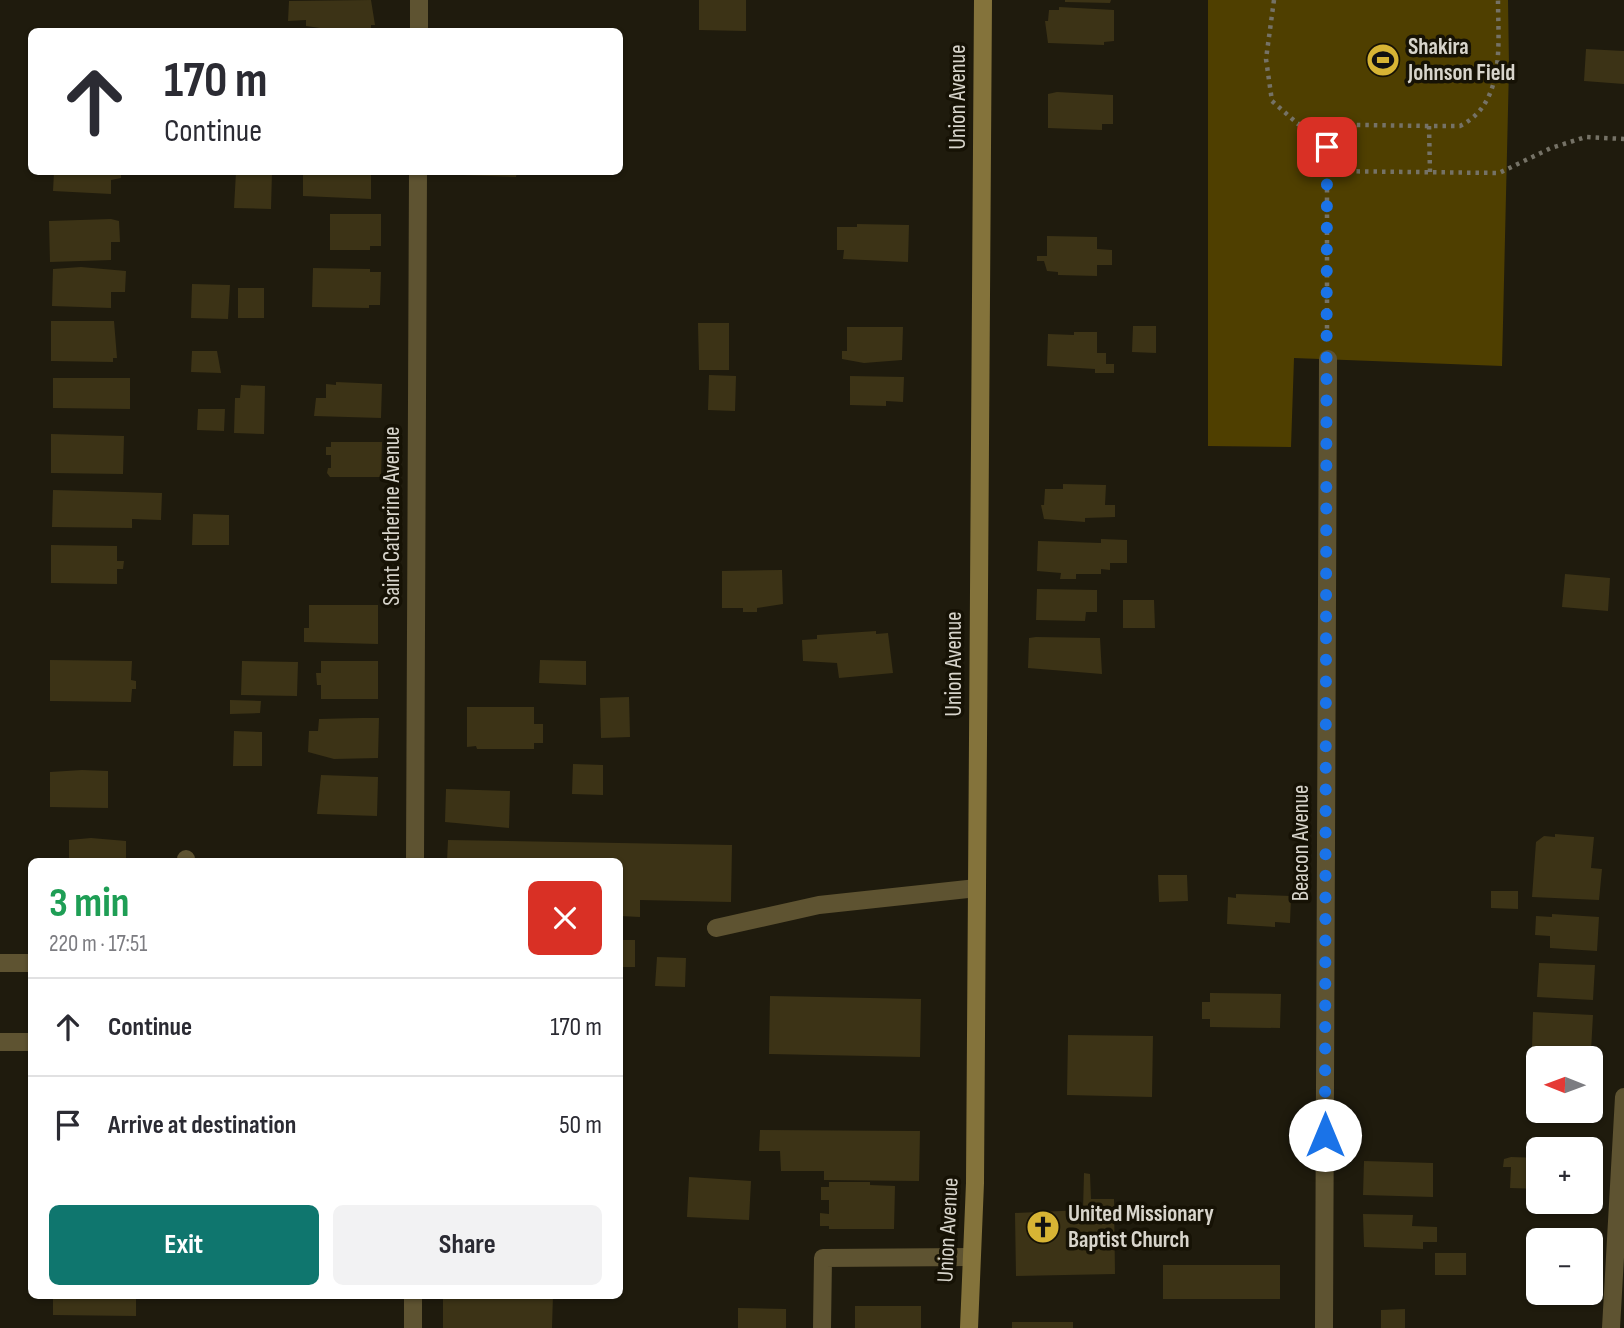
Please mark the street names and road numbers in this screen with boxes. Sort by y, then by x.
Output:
street label: Union Avenue [944,45,972,149]
street label: Saint Catherine Avenue [378,426,406,606]
street label: Union Avenue [940,612,968,716]
street label: Beacon Avenue [1287,785,1315,901]
street label: Union Avenue [931,1177,965,1283]

